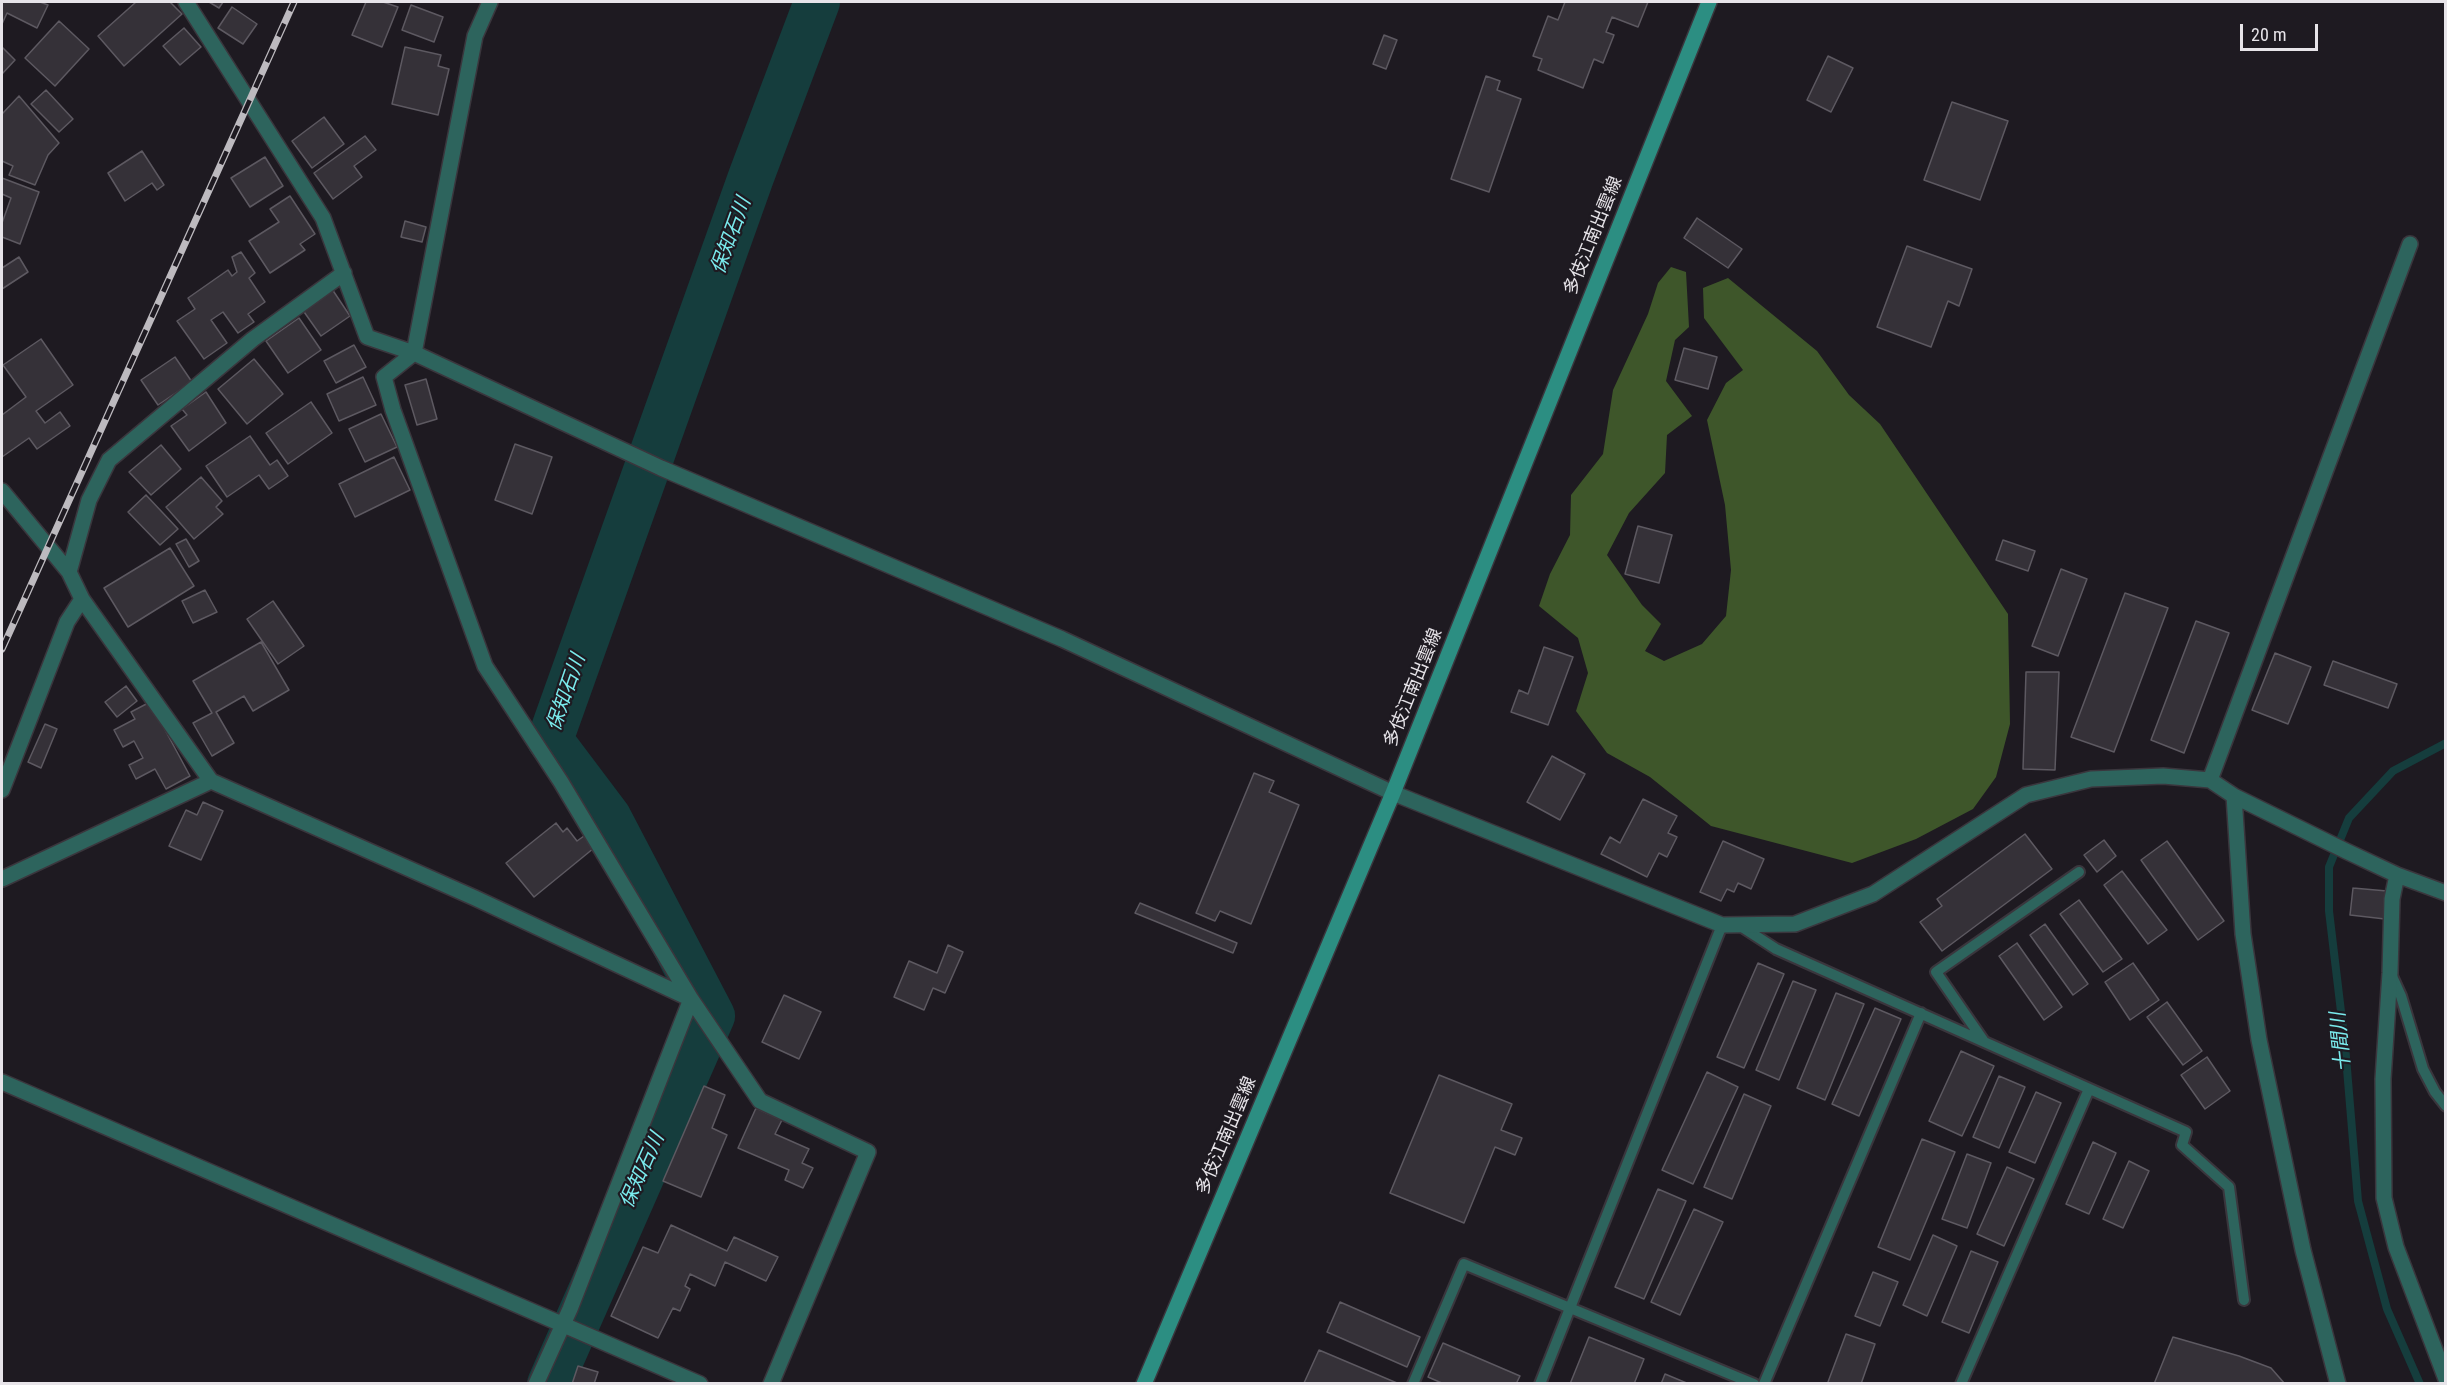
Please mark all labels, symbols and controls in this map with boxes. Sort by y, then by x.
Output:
scale bar [2243,12,2321,50]
text: 20 m [2251,24,2286,45]
street label: 多伎江南出雲線 [1560,174,1628,298]
water label: 保知石川 [707,194,757,278]
street label: 多伎江南出雲線 [1380,626,1448,750]
water label: 保知石川 [543,651,591,735]
water label: 十間川 [2327,1011,2357,1073]
street label: 多伎江南出雲線 [1192,1074,1262,1198]
water label: 保知石川 [616,1130,670,1212]

